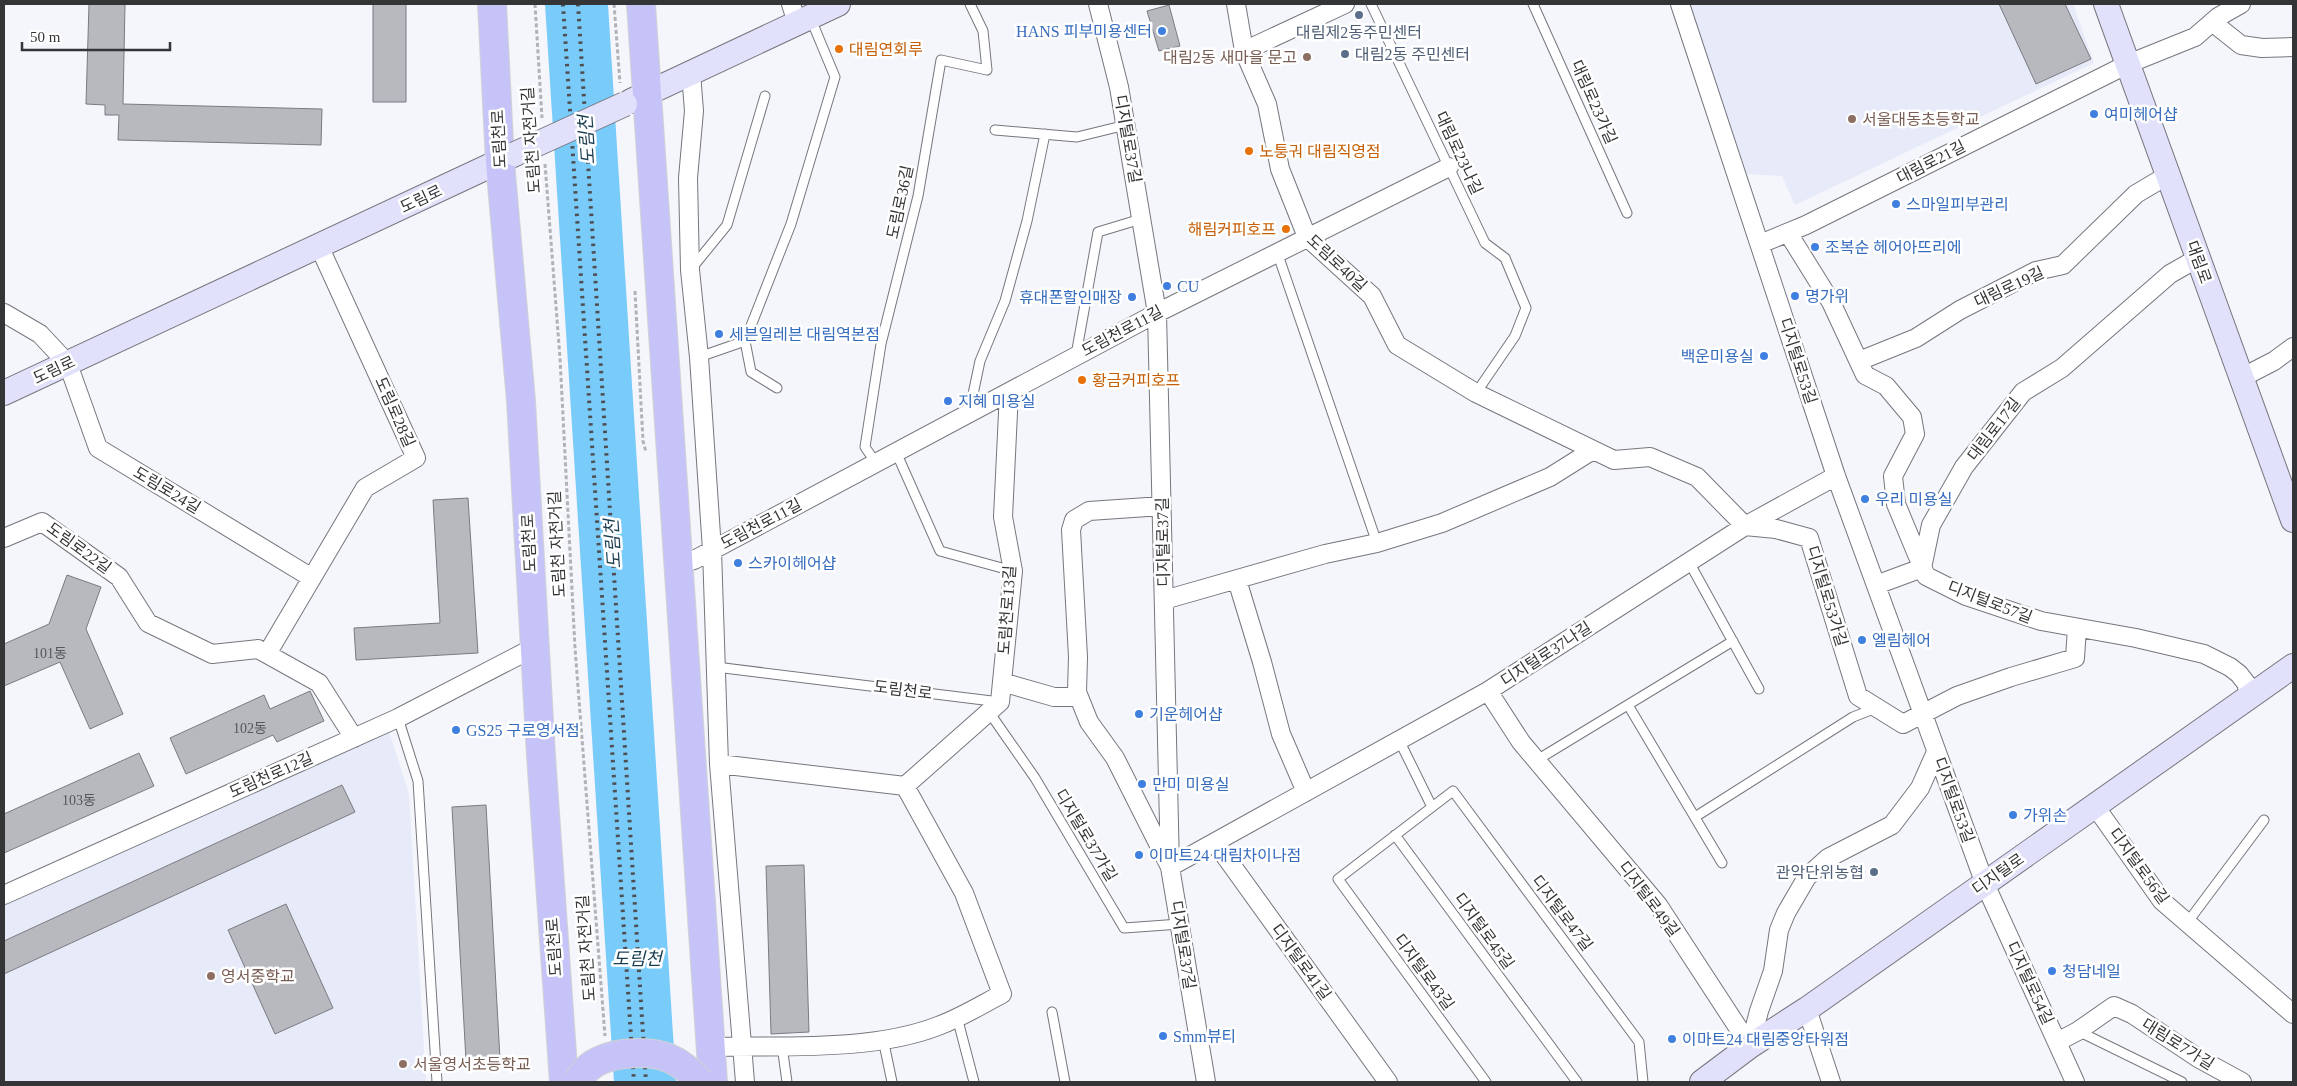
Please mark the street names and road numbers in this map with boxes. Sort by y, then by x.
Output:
street label: 대림로23가길 [1568,58,1620,146]
street label: 도림천 자전거길 [519,86,543,194]
street label: 디지털로37길 [1112,93,1144,185]
street label: 도림천로 [489,109,509,169]
street label: 대림로23나길 [1432,109,1486,197]
street label: 대림로21길 [1894,137,1968,187]
street label: 도림로36길 [884,164,916,240]
street label: 도림로 [397,182,445,216]
street label: 도림로40길 [1304,231,1370,295]
street label: 대림로 [2183,238,2215,286]
street label: 대림로19길 [1971,263,2047,311]
street label: 도림천로11길 [1079,303,1165,359]
street label: 디지털로53길 [1776,316,1820,406]
street label: 도림로 [30,353,78,387]
street label: 도림로28길 [372,374,418,450]
street label: 대림로17길 [1964,394,2024,464]
street label: 도림로24길 [131,463,203,517]
street label: 도림천 자전거길 [546,490,568,598]
street label: 도림천로11길 [718,496,804,552]
street label: 디지털로37길 [1154,497,1172,587]
street label: 도림천로 [519,513,539,573]
street label: 도림로22길 [44,519,114,577]
street label: 디지털로53가길 [1804,544,1850,648]
street label: 도림천로13길 [995,565,1019,655]
street label: 디지털로57길 [1945,578,2035,626]
street label: 디지털로37나길 [1498,618,1594,690]
street label: 도림천로 [873,678,934,702]
street label: 도림천로12길 [227,749,315,801]
street label: 디지털로53길 [1931,755,1977,845]
street label: 디지털로37가길 [1052,786,1120,884]
street label: 디지털로56길 [2106,825,2172,907]
street label: 디지털로 [1969,850,2027,898]
street label: 디지털로49길 [1615,858,1683,940]
street label: 디지털로47길 [1528,872,1596,954]
street label: 디지털로45길 [1451,890,1517,972]
street label: 도림천 자전거길 [574,894,598,1002]
street label: 디지털로37길 [1168,899,1198,991]
street label: 도림천로 [543,917,565,977]
street label: 디지털로41길 [1268,921,1334,1003]
street label: 디지털로43길 [1391,931,1457,1013]
street label: 디지털로54길 [2003,939,2057,1027]
street label: 대림로7가길 [2139,1015,2217,1073]

